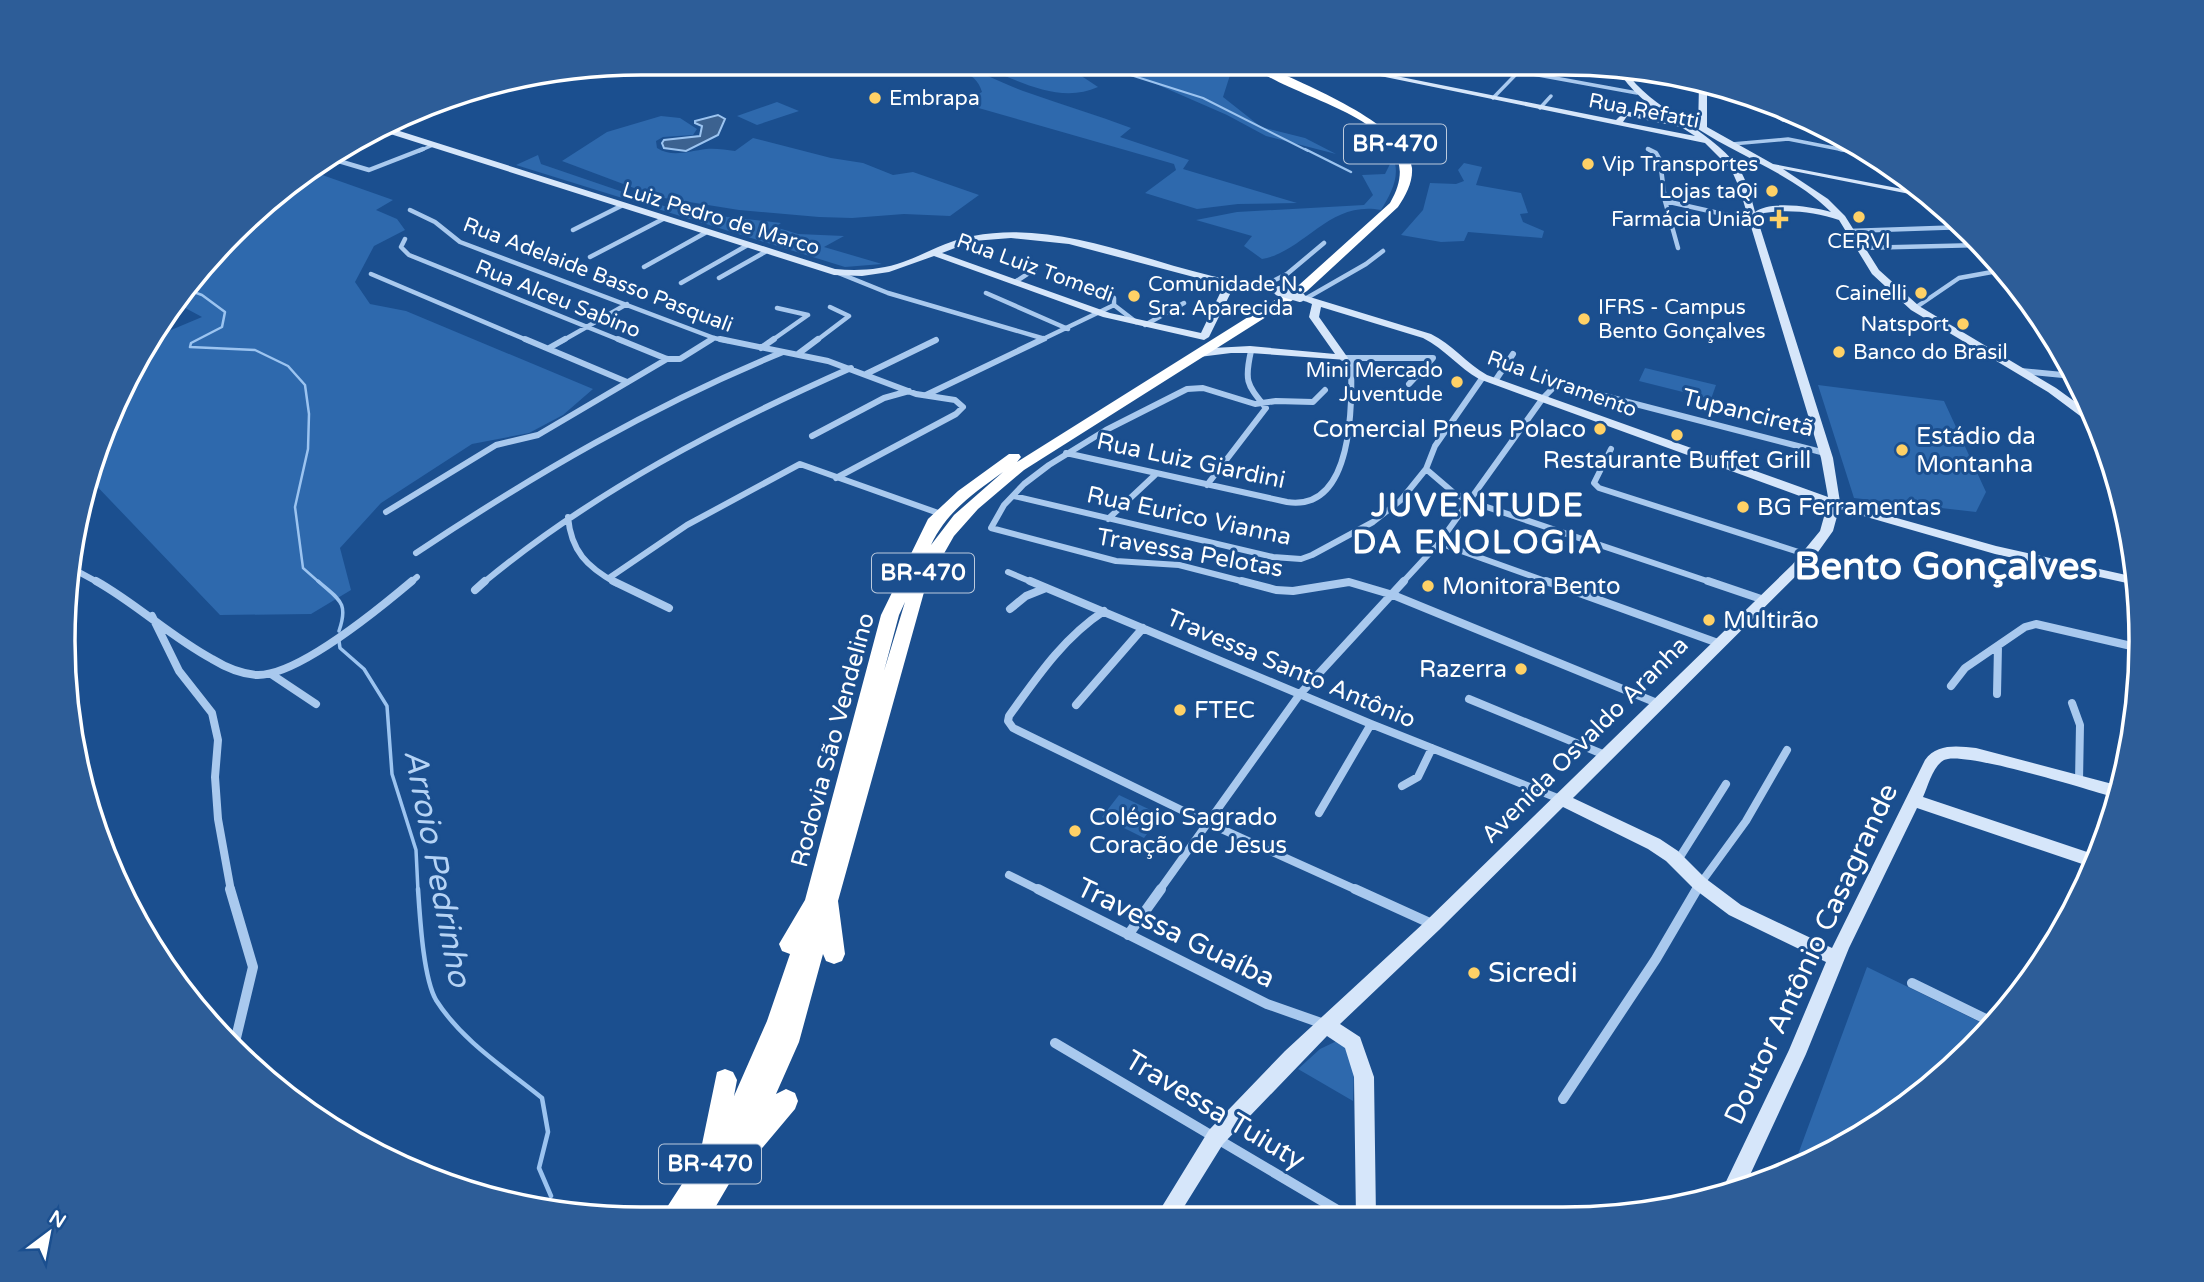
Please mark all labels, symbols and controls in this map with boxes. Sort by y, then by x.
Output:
place label: Embrapa [889,86,980,111]
street label: Rua Refatti [1586,88,1702,134]
marker: Embrapa [867,90,883,106]
road number: BR-470 [1344,125,1446,164]
place label: Vip Transportes [1602,152,1758,177]
marker: Vip Transportes [1580,156,1596,172]
street label: Luiz Pedro de Marco [619,177,823,261]
place label: Lojas taQi [1659,179,1758,204]
marker: Lojas taQi [1764,183,1780,199]
place label: Farmácia União [1611,207,1765,232]
marker: CERVI [1851,209,1867,225]
marker: Farmácia União [1771,211,1787,227]
street label: Rua Adelaide Basso Pasquali [460,212,736,338]
street label: Rua Luiz Tomedi [953,228,1117,308]
place label: CERVI [1827,229,1891,254]
street label: Rua Alceu Sabino [472,254,644,344]
place label: Comunidade N. Sra. Aparecida [1148,272,1303,321]
place label: Cainelli [1835,281,1907,306]
marker: Cainelli [1913,285,1929,301]
marker: Comunidade N. Sra. Aparecida [1126,288,1142,304]
place label: IFRS - Campus Bento Gonçalves [1598,295,1766,344]
marker: IFRS - Campus Bento Gonçalves [1576,311,1592,327]
place label: Natsport [1860,312,1949,337]
marker: Natsport [1955,316,1971,332]
place label: Banco do Brasil [1853,340,2008,365]
marker: Banco do Brasil [1831,344,1847,360]
street label: Rua Livramento [1484,345,1640,423]
place label: Mini Mercado Juventude [1306,358,1443,407]
marker: Mini Mercado Juventude [1449,374,1465,390]
street label: Tupanciretã [1679,383,1817,443]
place label: Comercial Pneus Polaco [1313,415,1586,444]
marker: Comercial Pneus Polaco [1592,421,1608,437]
place label: Estádio da Montanha [1916,422,2036,479]
street label: Rua Luiz Giardini [1094,427,1288,495]
marker: Restaurante Buffet Grill [1669,427,1685,443]
marker: Estádio da Montanha [1894,442,1910,458]
place label: Restaurante Buffet Grill [1543,446,1811,475]
street label: Rua Eurico Vianna [1084,480,1294,552]
district label: JUVENTUDE DA ENOLOGIA [1352,487,1604,562]
place label: BG Ferramentas [1757,493,1941,522]
marker: BG Ferramentas [1735,499,1751,515]
street label: Travessa Pelotas [1095,522,1285,584]
district label: Bento Gonçalves [1794,544,2098,590]
road number: BR-470 [872,554,974,593]
place label: Monitora Bento [1442,572,1621,601]
marker: Monitora Bento [1420,578,1436,594]
street label: Travessa Santo Antônio [1162,603,1420,735]
place label: Multirão [1723,606,1819,635]
street label: Rodovia São Vendelino [785,610,881,870]
marker: Multirão [1701,612,1717,628]
street label: Avenida Osvaldo Aranha [1476,631,1694,849]
place label: Razerra [1419,655,1507,684]
marker: Razerra [1513,661,1529,677]
place label: FTEC [1194,696,1255,725]
marker: FTEC [1172,702,1188,718]
water label: Arroio Pedrinho [395,746,479,991]
street label: Doutor Antônio Casagrande [1717,778,1905,1130]
place label: Colégio Sagrado Coração de Jesus [1089,803,1287,860]
marker: Colégio Sagrado Coração de Jesus [1067,823,1083,839]
street label: Travessa Guaíba [1071,870,1281,996]
place label: Sicredi [1488,956,1578,990]
marker: Sicredi [1466,965,1482,981]
street label: Travessa Tuiuty [1119,1043,1311,1177]
road number: BR-470 [659,1144,761,1184]
north arrow [14,1198,84,1268]
text: N [45,1206,70,1233]

